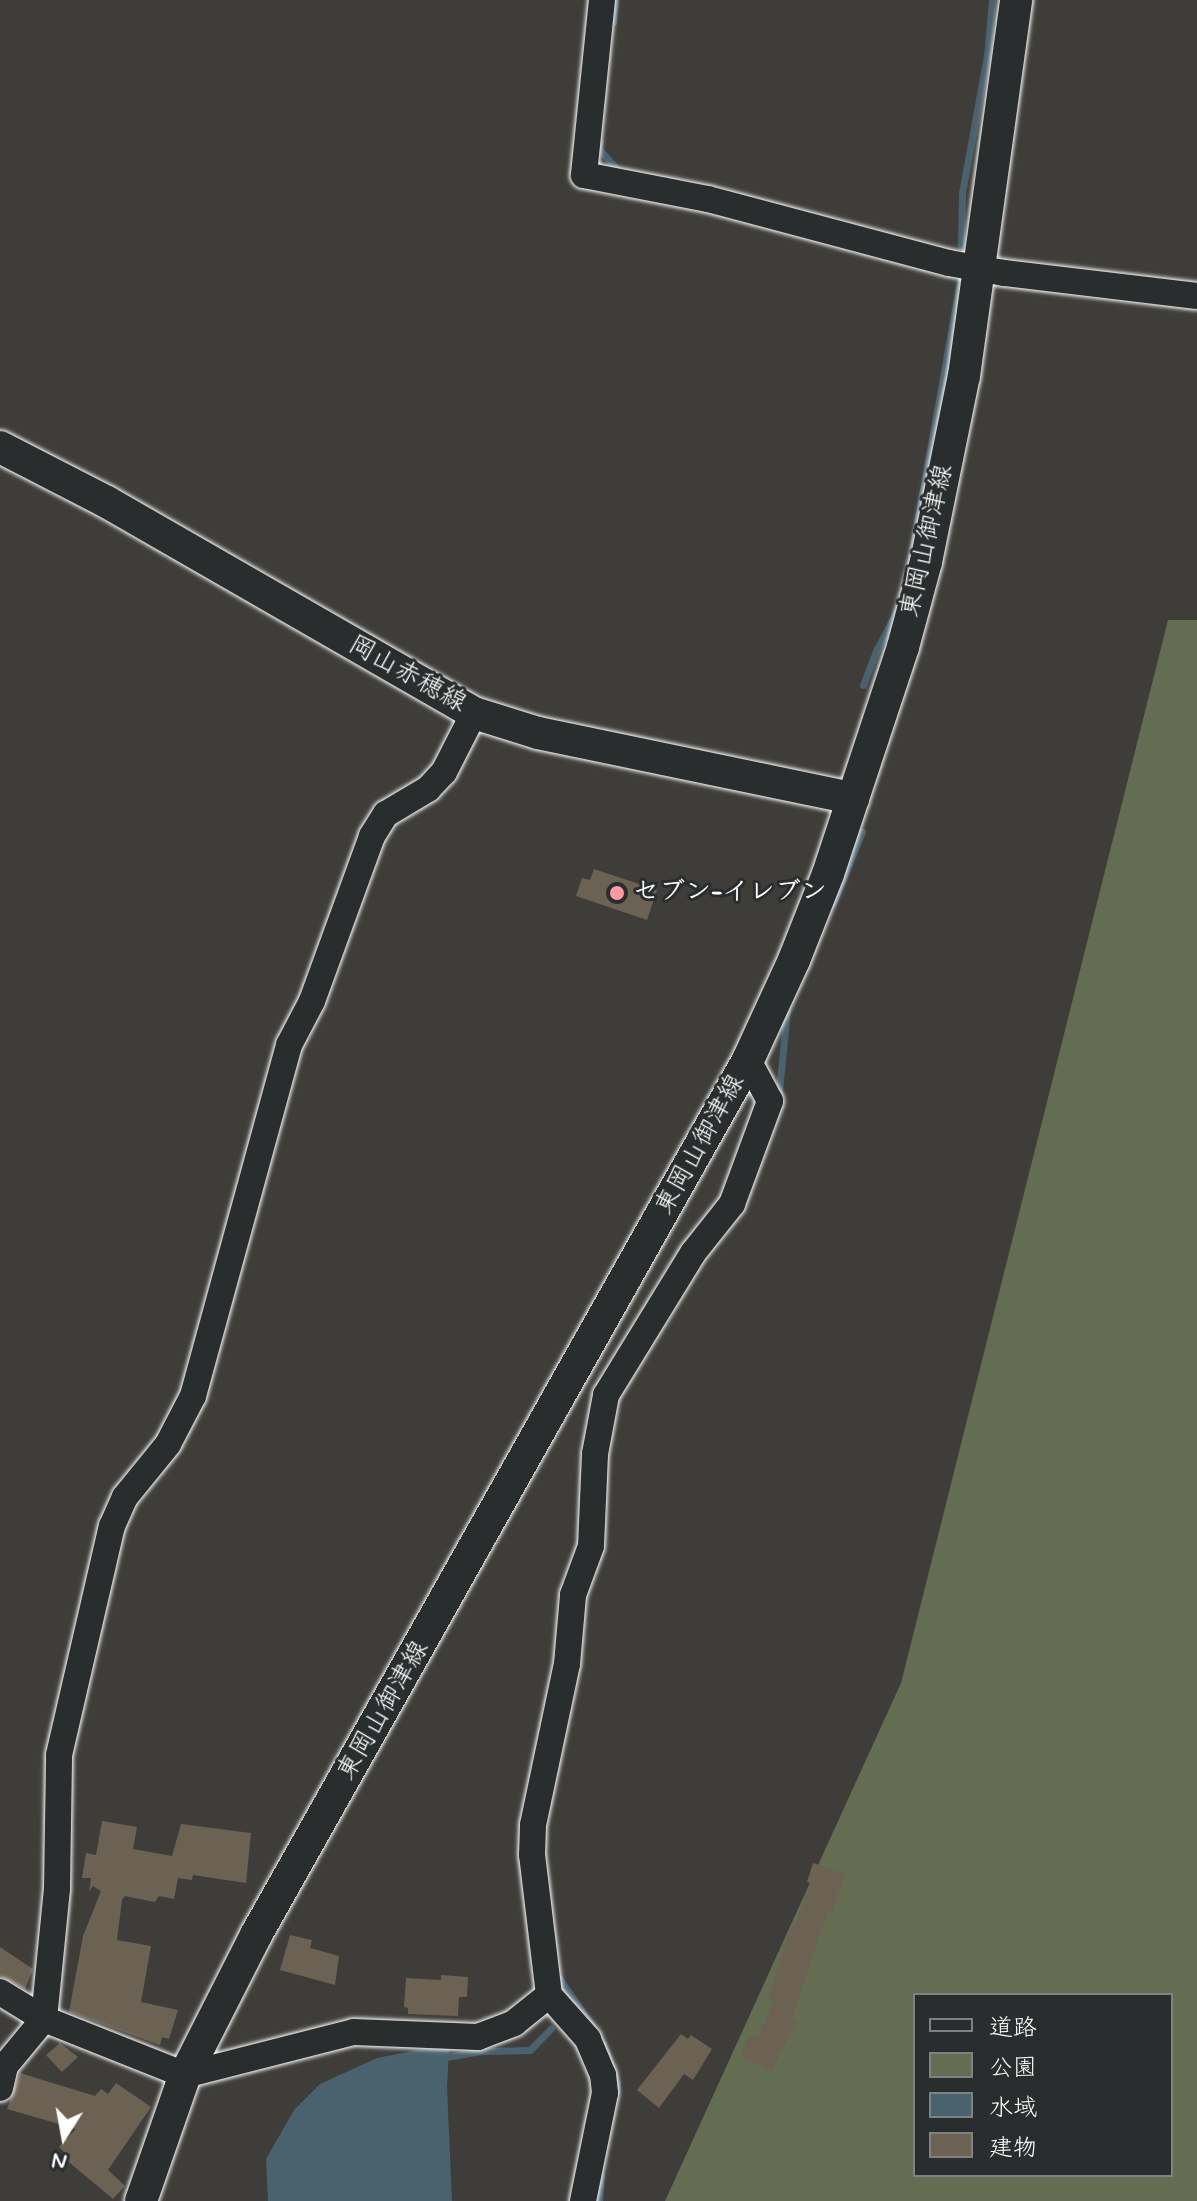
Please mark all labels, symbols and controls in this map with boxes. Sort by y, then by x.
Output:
street label: 東岡山御津線 [895,461,961,621]
street label: 岡山赤穂線 [343,630,471,720]
place label: セブン-イレブン [633,877,827,909]
marker: セブン-イレブン [608,884,626,902]
street label: 東岡山御津線 [650,1069,752,1221]
street label: 東岡山御津線 [331,1636,437,1786]
legend [913,1993,1173,2177]
text: 道路 [989,2013,1037,2044]
text: 公園 [989,2053,1037,2084]
text: 水域 [989,2093,1037,2124]
north arrow [24,2097,104,2177]
text: 建物 [989,2133,1037,2164]
text: N [50,2145,69,2176]

